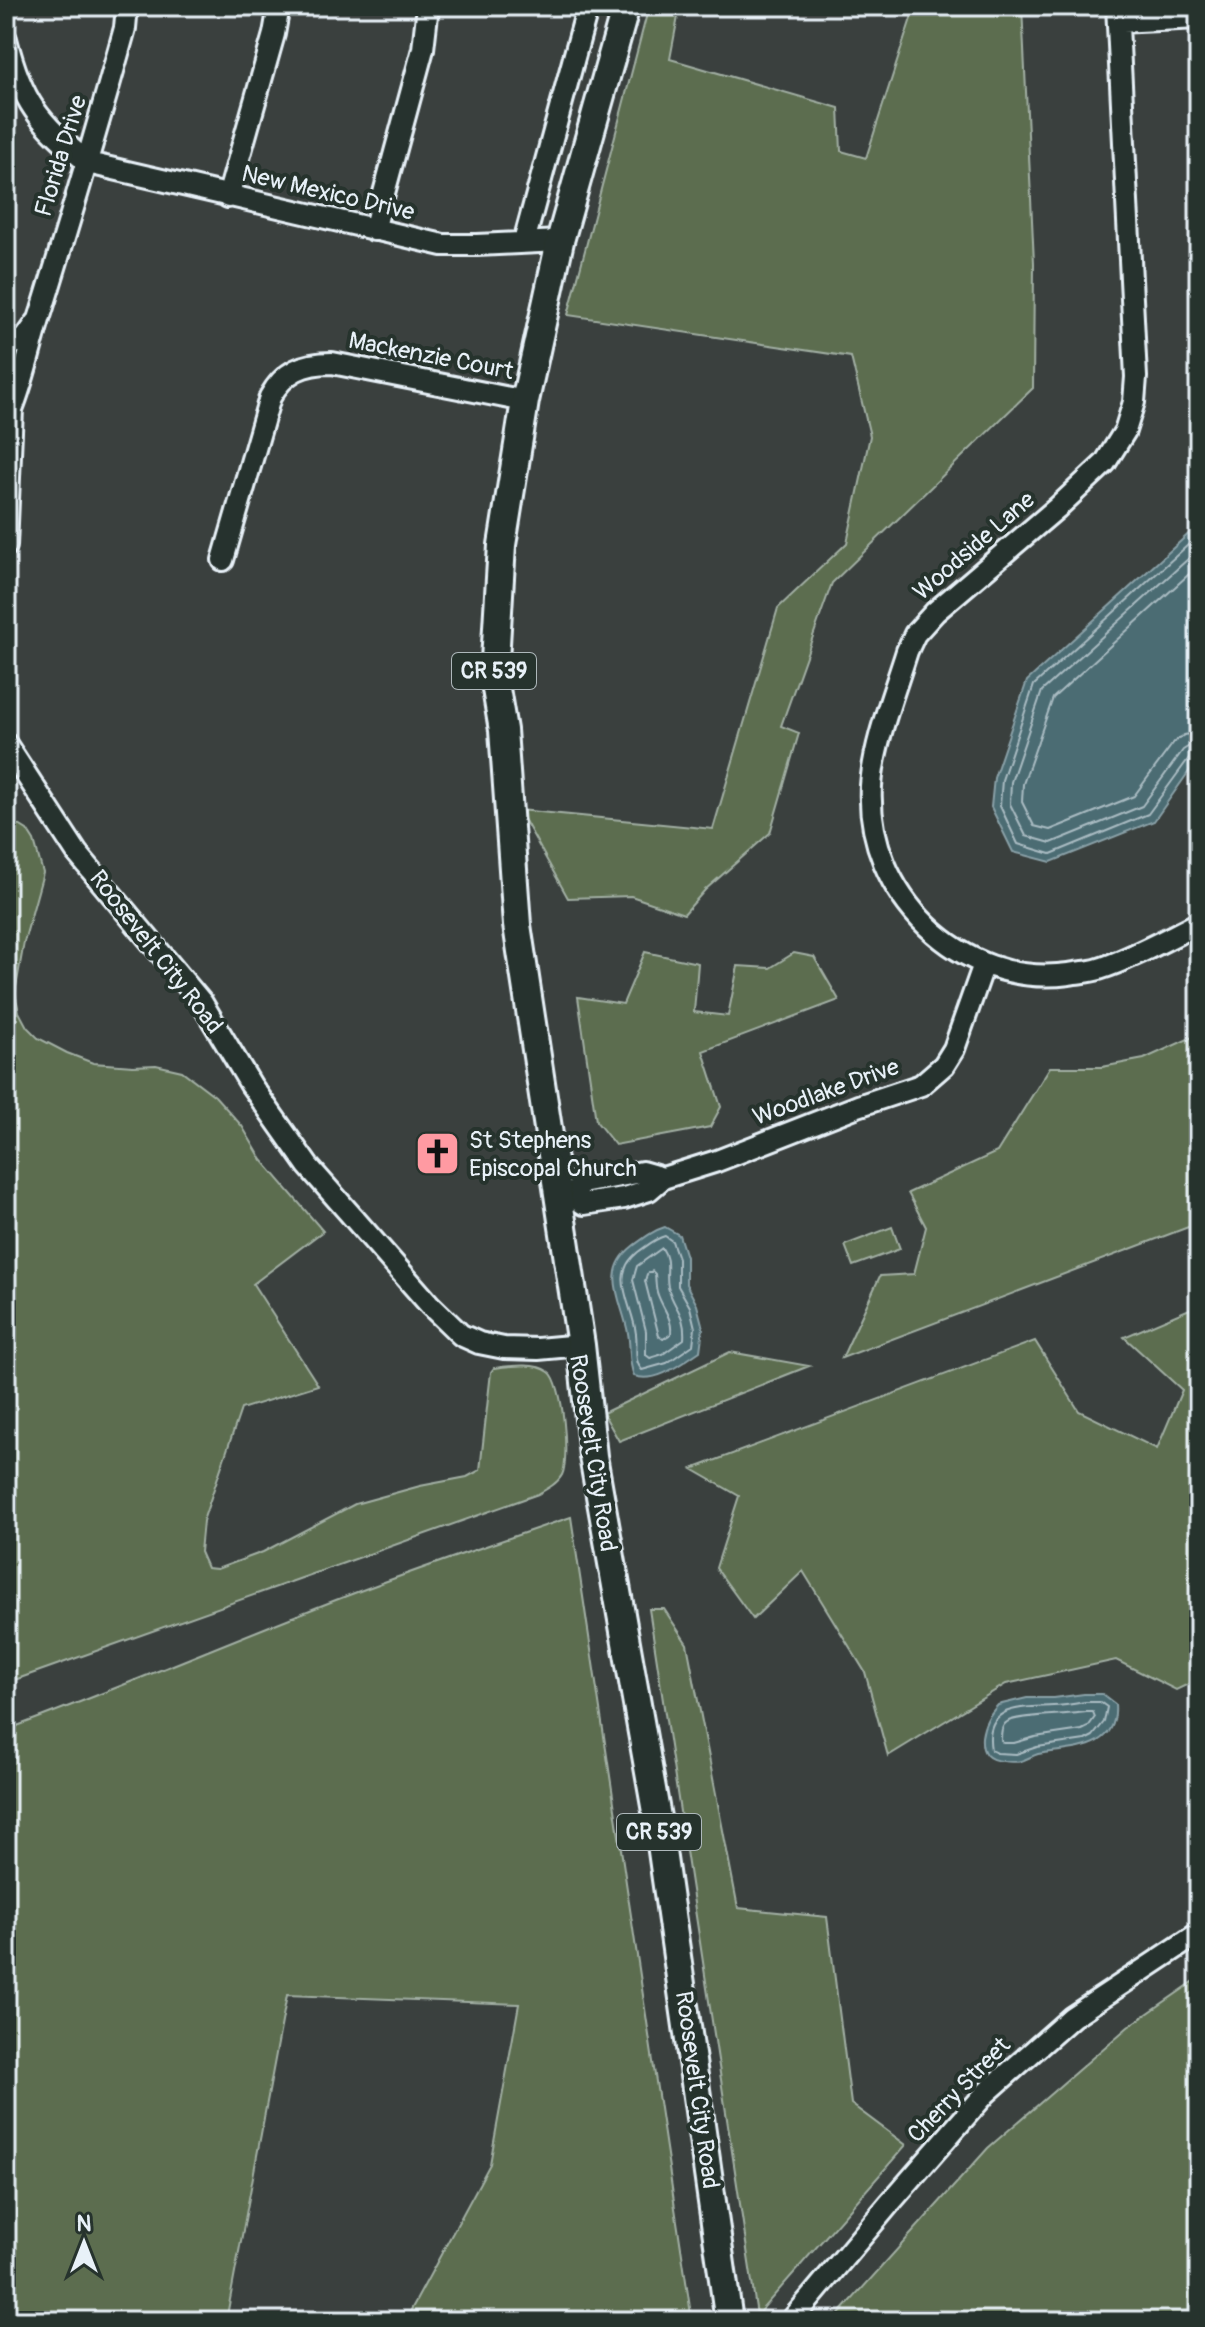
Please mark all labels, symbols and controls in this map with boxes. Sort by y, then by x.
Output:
street label: Florida Drive [29,92,93,220]
street label: New Mexico Drive [239,159,417,227]
street label: Mackenzie Court [346,326,516,386]
street label: Woodside Lane [907,485,1041,607]
road number: CR 539 [452,653,536,689]
street label: Roosevelt City Road [83,865,229,1039]
street label: Woodlake Drive [749,1052,903,1132]
place label: St Stephens Episcopal Church [469,1126,637,1183]
church icon: St Stephens Episcopal Church [414,1130,462,1178]
street label: Roosevelt City Road [563,1352,623,1554]
road number: CR 539 [617,1814,701,1850]
street label: Roosevelt City Road [669,1989,725,2191]
street label: Cherry Street [901,2031,1017,2149]
north arrow [44,2203,124,2283]
text: N [77,2210,92,2238]

